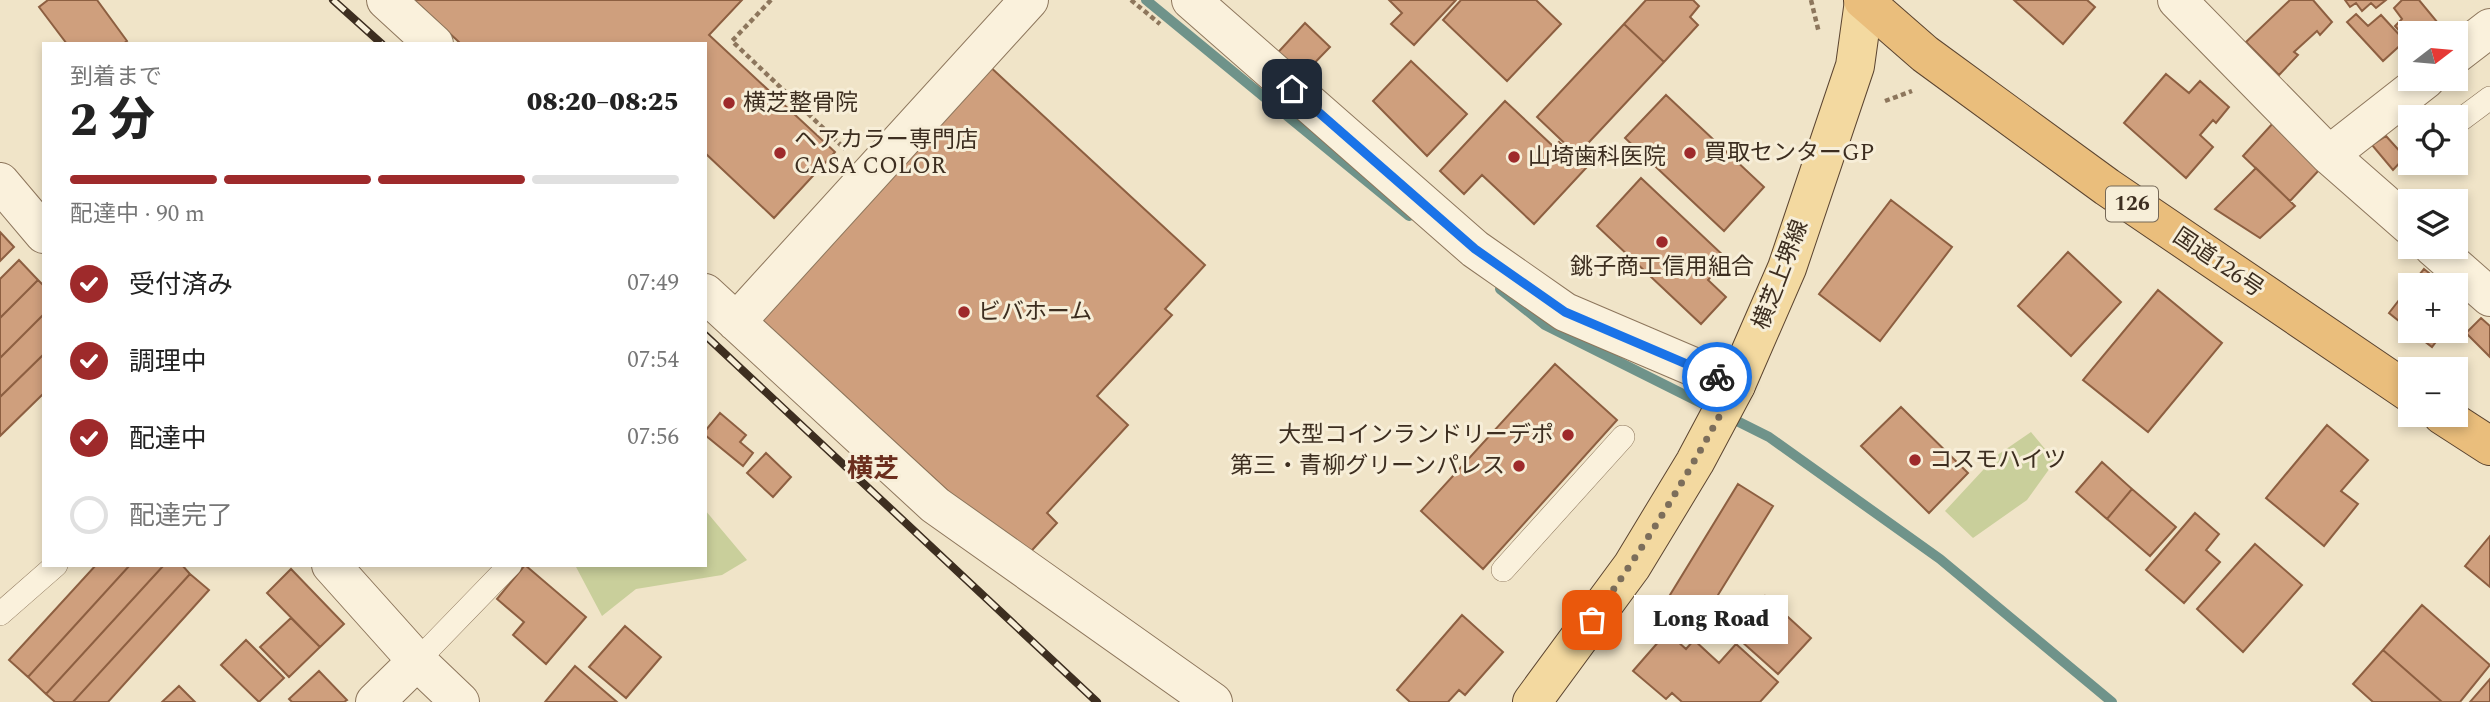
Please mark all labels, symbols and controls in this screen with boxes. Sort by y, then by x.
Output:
north arrow [2398,21,2468,91]
map controls [2398,21,2468,427]
pin [1262,59,1322,119]
text: 到着まで [70,60,162,95]
icon: home [1273,70,1311,108]
text: 08:20–08:25 [527,82,679,122]
text: 2 分 [70,86,155,156]
place label: 横芝整骨院 [743,86,858,121]
marker: 横芝整骨院 [721,95,737,111]
button: locate [2398,105,2468,175]
place label: ヘアカラー専門店 CASA COLOR [794,123,978,184]
place label: 買取センターGP [1704,136,1874,171]
place label: 山埼歯科医院 [1528,140,1666,175]
marker: ヘアカラー専門店 CASA COLOR [772,145,788,161]
marker: 買取センターGP [1682,145,1698,161]
marker: 山埼歯科医院 [1506,149,1522,165]
road number: 126 [2106,186,2158,222]
button: layers [2398,189,2468,259]
text: 配達中 · 90 m [70,197,205,232]
street label: 横芝上堺線 [1744,215,1818,335]
street label: 国道126号 [2165,220,2271,306]
marker: 銚子商工信用組合 [1654,234,1670,250]
place label: 銚子商工信用組合 [1570,250,1754,285]
icon: check [70,265,108,303]
text: 受付済み [129,265,233,305]
text: 07:49 [627,266,679,301]
button: + [2398,273,2468,343]
place label: ビバホーム [978,295,1092,330]
marker: ビバホーム [956,304,972,320]
icon: check [70,342,108,380]
text: 調理中 [129,342,207,382]
courier [1682,342,1752,412]
text: 07:54 [627,343,679,378]
button: − [2398,357,2468,427]
icon: bike [1698,358,1736,396]
place label: 大型コインランドリーデポ [1278,418,1554,453]
icon: check [70,419,108,457]
text: 配達中 [129,419,207,459]
text: 07:56 [627,420,679,455]
marker: 大型コインランドリーデポ [1560,427,1576,443]
place label: コスモハイツ [1929,443,2067,478]
district label: 横芝 [847,449,899,489]
place label: 第三・青柳グリーンパレス [1230,449,1505,484]
marker: コスモハイツ [1907,452,1923,468]
marker: 第三・青柳グリーンパレス [1511,458,1527,474]
text: 配達完了 [129,496,233,536]
pin [1562,590,1622,650]
callout: Long Road [1634,596,1788,644]
icon: bag [1573,601,1611,639]
text: Long Road [1653,602,1769,637]

